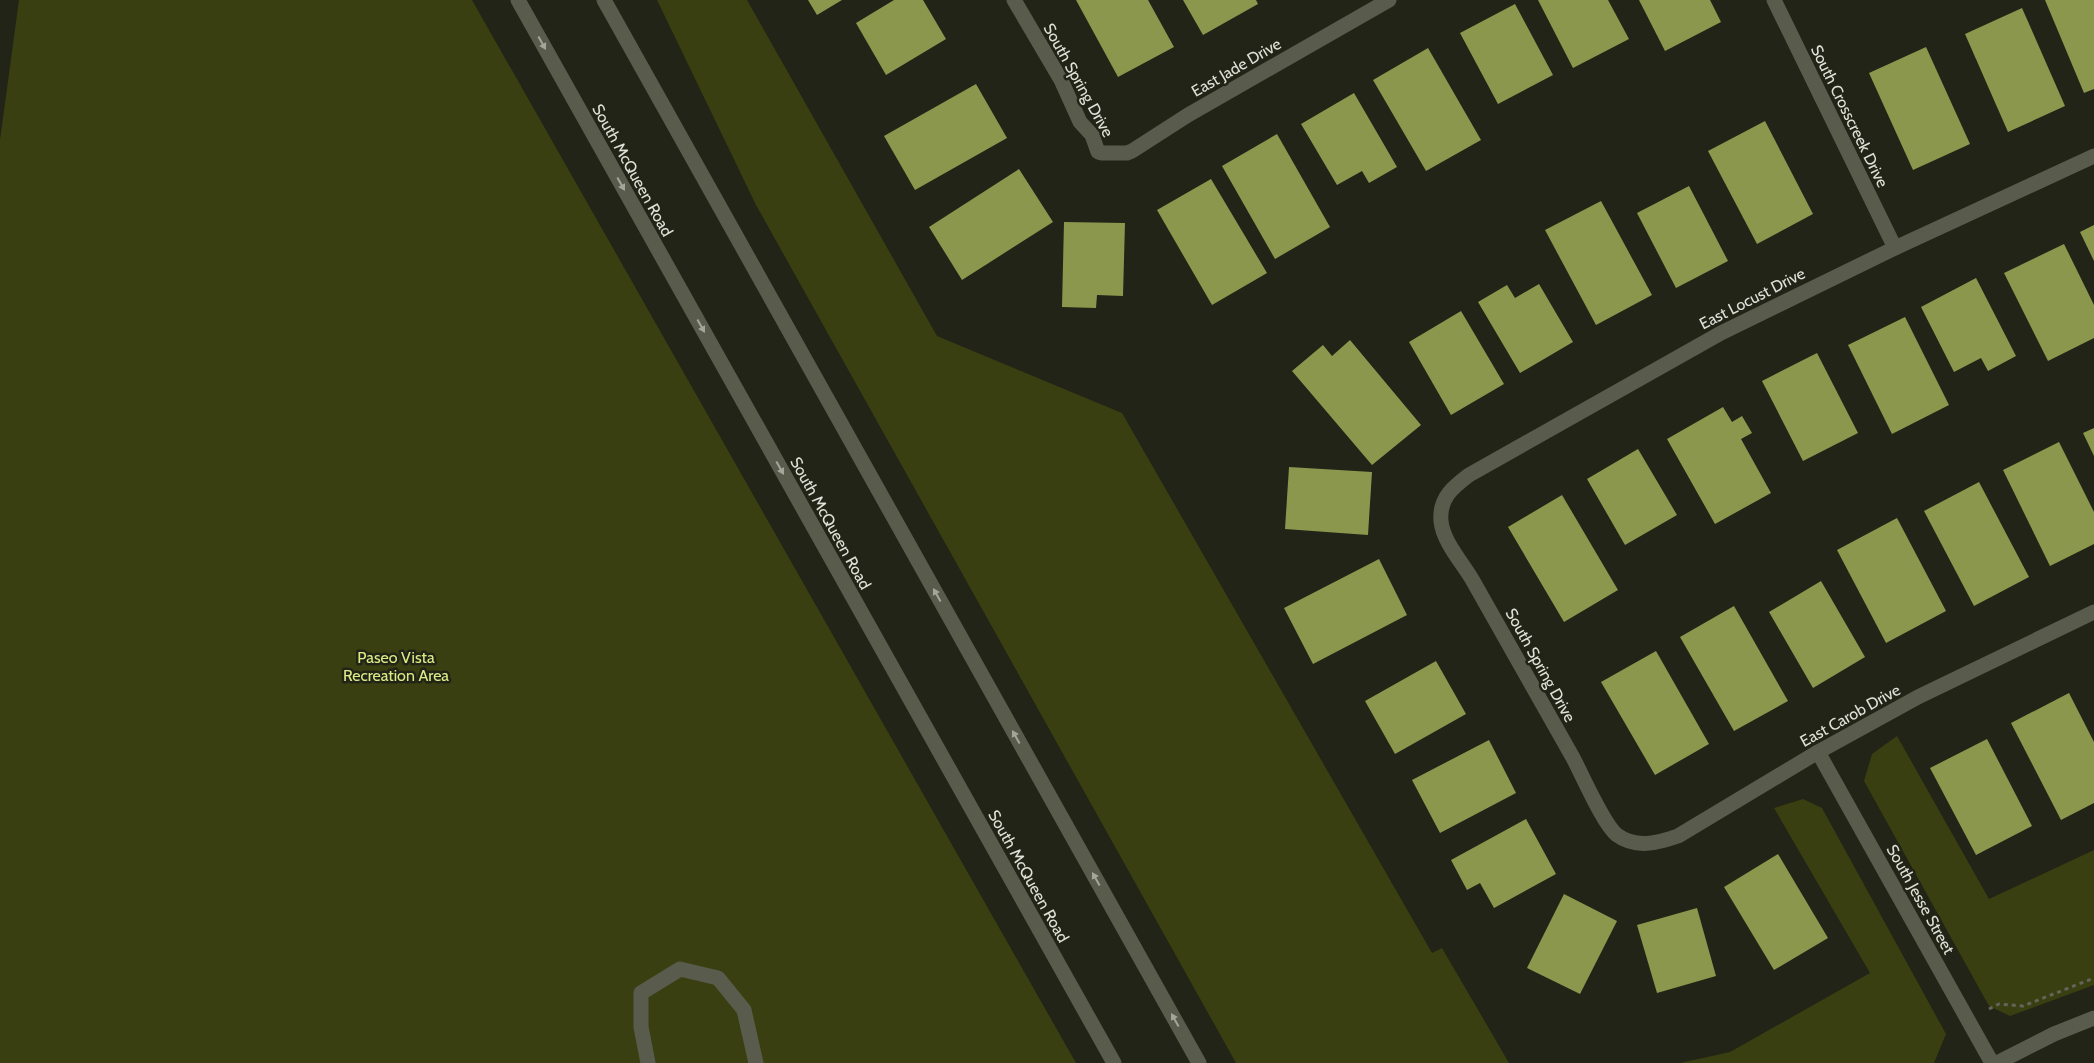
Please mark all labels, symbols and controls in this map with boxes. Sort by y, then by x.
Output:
street label: South Spring Drive [1039,20,1118,140]
street label: East Jade Drive [1188,34,1284,101]
one-way arrow [538,35,546,50]
street label: South Crosscreek Drive [1807,42,1892,190]
street label: South McQueen Road [588,101,677,240]
one-way arrow [617,178,626,191]
street label: East Locust Drive [1696,264,1808,333]
one-way arrow [697,319,705,333]
street label: South McQueen Road [786,454,875,593]
one-way arrow [776,461,785,474]
one-way arrow [933,588,941,602]
street label: South Spring Drive [1501,605,1580,725]
park label: Paseo Vista Recreation Area [343,648,449,685]
street label: East Carob Drive [1797,680,1904,751]
one-way arrow [1012,730,1021,744]
street label: South McQueen Road [984,807,1073,946]
street label: South Jesse Street [1883,841,1959,958]
one-way arrow [1091,872,1100,885]
one-way arrow [1171,1013,1179,1028]

